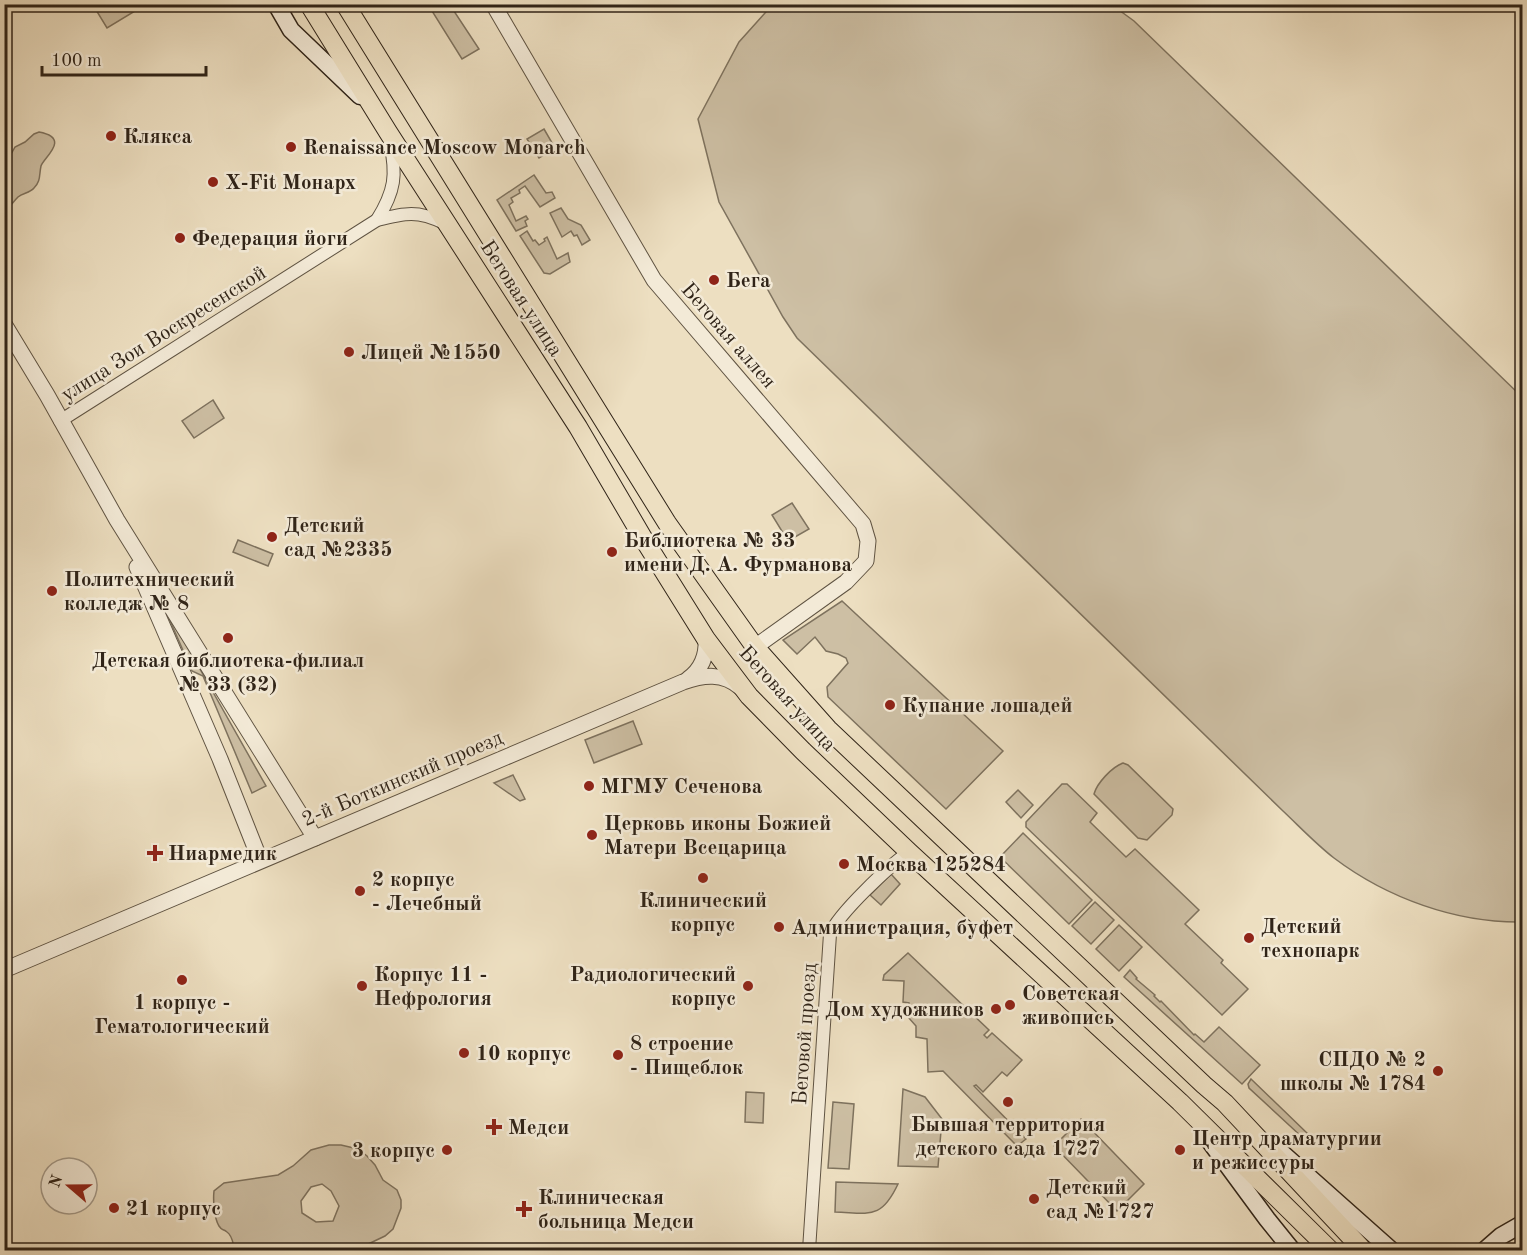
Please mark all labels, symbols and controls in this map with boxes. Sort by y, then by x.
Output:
scale bar [42,39,206,77]
text: 100 m [51,52,102,70]
place label: Клякса [123,127,193,148]
marker: Клякса [104,129,118,143]
place label: Renaissance Moscow Monarch [303,138,586,159]
marker: Renaissance Moscow Monarch [284,140,298,154]
place label: X-Fit Монарх [225,173,356,194]
marker: X-Fit Монарх [206,175,220,189]
place label: Федерация йоги [192,229,348,250]
marker: Федерация йоги [173,231,187,245]
street label: Беговая улица [475,237,566,361]
street label: улица Зои Воскресенской [58,263,270,406]
place label: Бега [726,271,771,292]
marker: Бега [707,273,721,287]
street label: Беговая аллея [677,279,779,393]
place label: Лицей №1550 [361,343,501,364]
marker: Лицей №1550 [342,345,356,359]
place label: Детский сад №2335 [284,516,392,561]
marker: Детский сад №2335 [265,530,279,544]
place label: Библиотека № 33 имени Д. А. Фурманова [624,531,852,576]
marker: Библиотека № 33 имени Д. А. Фурманова [605,545,619,559]
place label: Политехнический колледж № 8 [64,570,235,615]
marker: Политехнический колледж № 8 [45,584,59,598]
marker: Детская библиотека-филиал № 33 (32) [221,631,235,645]
street label: Беговая улица [734,642,840,756]
place label: Детская библиотека-филиал № 33 (32) [92,651,364,696]
place label: Купание лошадей [902,696,1073,717]
marker: Купание лошадей [883,698,897,712]
street label: 2-й Боткинский проезд [299,727,507,831]
place label: МГМУ Сеченова [601,777,763,798]
marker: МГМУ Сеченова [582,779,596,793]
place label: Церковь иконы Божией Матери Всецарица [604,814,831,859]
marker: Церковь иконы Божией Матери Всецарица [585,828,599,842]
marker: Ниармедик [146,844,164,862]
place label: Ниармедик [168,844,277,865]
place label: Москва 125284 [856,855,1006,876]
marker: Москва 125284 [837,857,851,871]
place label: 2 корпус - Лечебный [372,870,482,915]
marker: Клинический корпус [696,871,710,885]
marker: 2 корпус - Лечебный [353,884,367,898]
place label: Клинический корпус [639,891,767,936]
place label: Детский технопарк [1261,917,1360,962]
place label: Администрация, буфет [791,918,1013,939]
marker: Администрация, буфет [772,920,786,934]
marker: Детский технопарк [1242,931,1256,945]
street label: Беговой проезд [790,962,821,1106]
place label: Корпус 11 - Нефрология [374,965,492,1010]
place label: Радиологический корпус [570,965,736,1010]
marker: 1 корпус - Гематологический [175,973,189,987]
marker: Корпус 11 - Нефрология [355,979,369,993]
marker: Радиологический корпус [741,979,755,993]
place label: Советская живопись [1022,984,1120,1029]
place label: 1 корпус - Гематологический [94,993,270,1038]
marker: Советская живопись [1003,998,1017,1012]
place label: Дом художников [825,1000,984,1021]
marker: Дом художников [989,1002,1003,1016]
place label: 8 строение - Пищеблок [630,1034,743,1079]
place label: 10 корпус [476,1044,571,1065]
marker: 10 корпус [457,1046,471,1060]
marker: 8 строение - Пищеблок [611,1048,625,1062]
place label: СПДО № 2 школы № 1784 [1280,1050,1426,1095]
marker: СПДО № 2 школы № 1784 [1431,1064,1445,1078]
marker: Бывшая территория детского сада 1727 [1001,1095,1015,1109]
place label: Бывшая территория детского сада 1727 [911,1115,1105,1160]
marker: Медси [485,1118,503,1136]
place label: Медси [508,1118,569,1139]
place label: Центр драматургии и режиссуры [1192,1129,1382,1174]
place label: 3 корпус [352,1141,435,1162]
marker: 3 корпус [440,1143,454,1157]
marker: Центр драматургии и режиссуры [1173,1143,1187,1157]
north arrow [39,1156,99,1216]
text: N [47,1172,67,1190]
place label: Детский сад №1727 [1046,1178,1154,1223]
place label: Клиническая больница Медси [538,1188,694,1233]
marker: Детский сад №1727 [1027,1192,1041,1206]
place label: 21 корпус [126,1199,221,1220]
marker: Клиническая больница Медси [515,1200,533,1218]
marker: 21 корпус [107,1201,121,1215]

